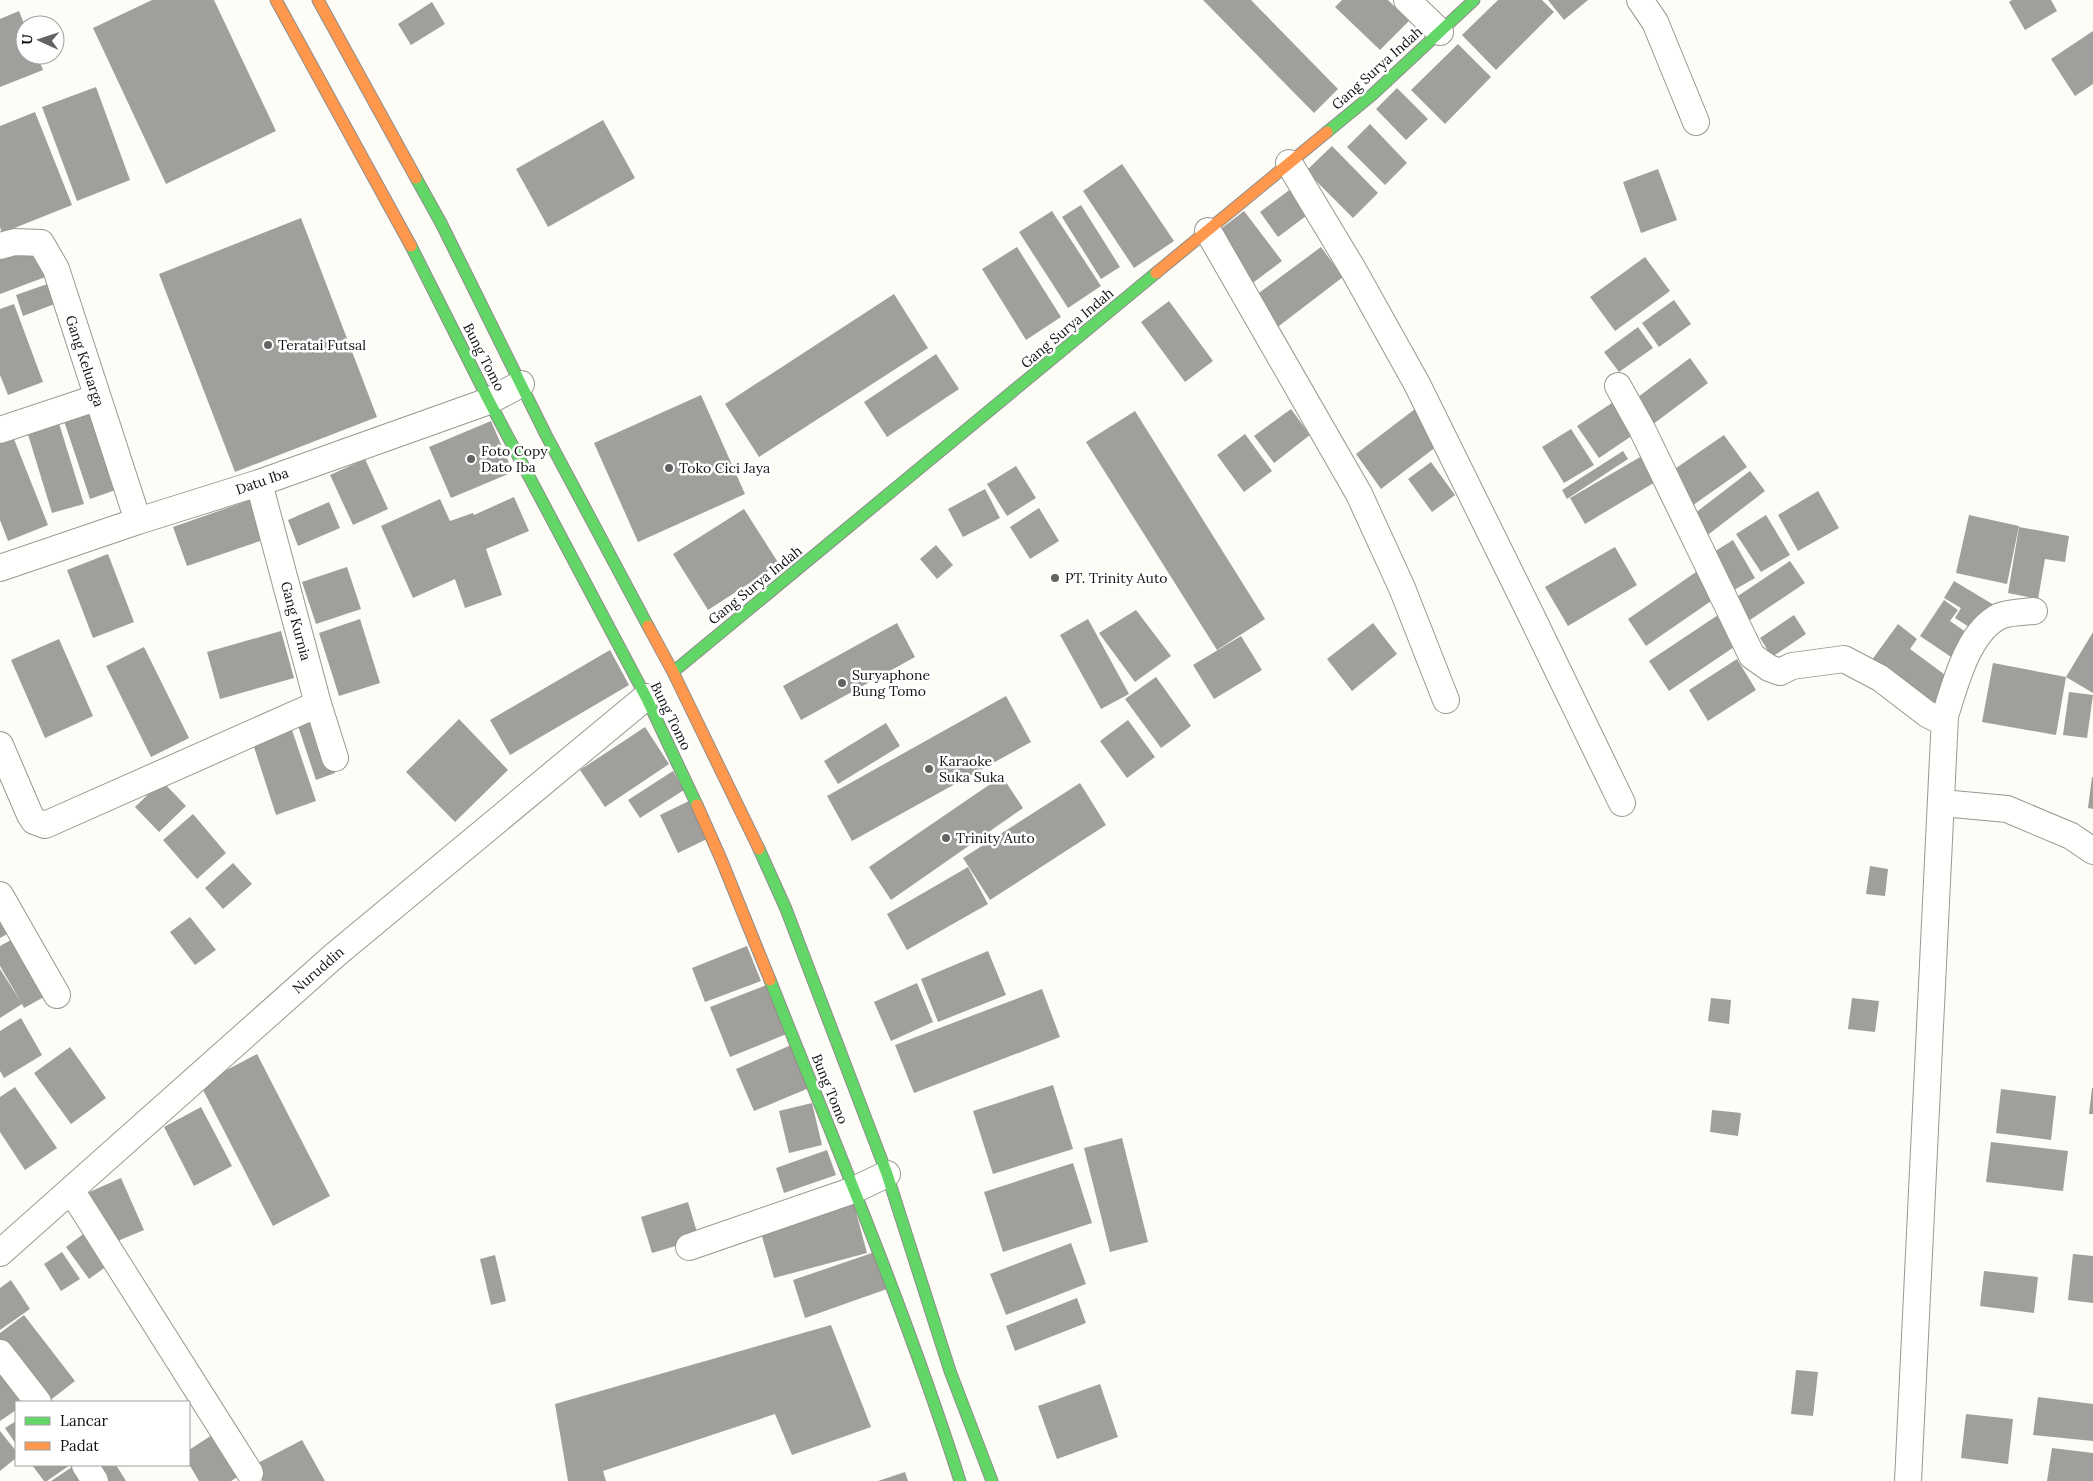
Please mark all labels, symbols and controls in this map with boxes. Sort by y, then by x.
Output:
north arrow [15,15,65,65]
street label: Gang Surya Indah [1328,23,1426,113]
text: U [18,33,36,45]
street label: Gang Surya Indah [1017,284,1117,372]
street label: Gang Keluarga [62,313,108,409]
street label: Bung Tomo [459,320,509,394]
place label: Teratai Futsal [278,336,366,354]
marker: Teratai Futsal [262,339,274,351]
place label: Foto Copy Dato Iba [481,442,548,476]
marker: Foto Copy Dato Iba [465,453,477,465]
place label: Toko Cici Jaya [679,459,770,477]
marker: Toko Cici Jaya [663,462,675,474]
street label: Datu Iba [233,464,291,498]
street label: Gang Surya Indah [704,542,806,628]
place label: PT. Trinity Auto [1065,569,1168,587]
marker: PT. Trinity Auto [1049,572,1061,584]
street label: Gang Kurnia [277,579,315,663]
place label: Suryaphone Bung Tomo [852,666,931,700]
marker: Suryaphone Bung Tomo [836,677,848,689]
street label: Bung Tomo [647,679,695,753]
place label: Karaoke Suka Suka [939,752,1005,786]
marker: Karaoke Suka Suka [923,763,935,775]
place label: Trinity Auto [956,829,1035,847]
marker: Trinity Auto [940,832,952,844]
street label: Nuruddin [288,942,348,997]
street label: Bung Tomo [808,1051,852,1127]
legend [15,1401,190,1466]
text: Lancar [60,1411,109,1430]
text: Padat [60,1436,99,1455]

